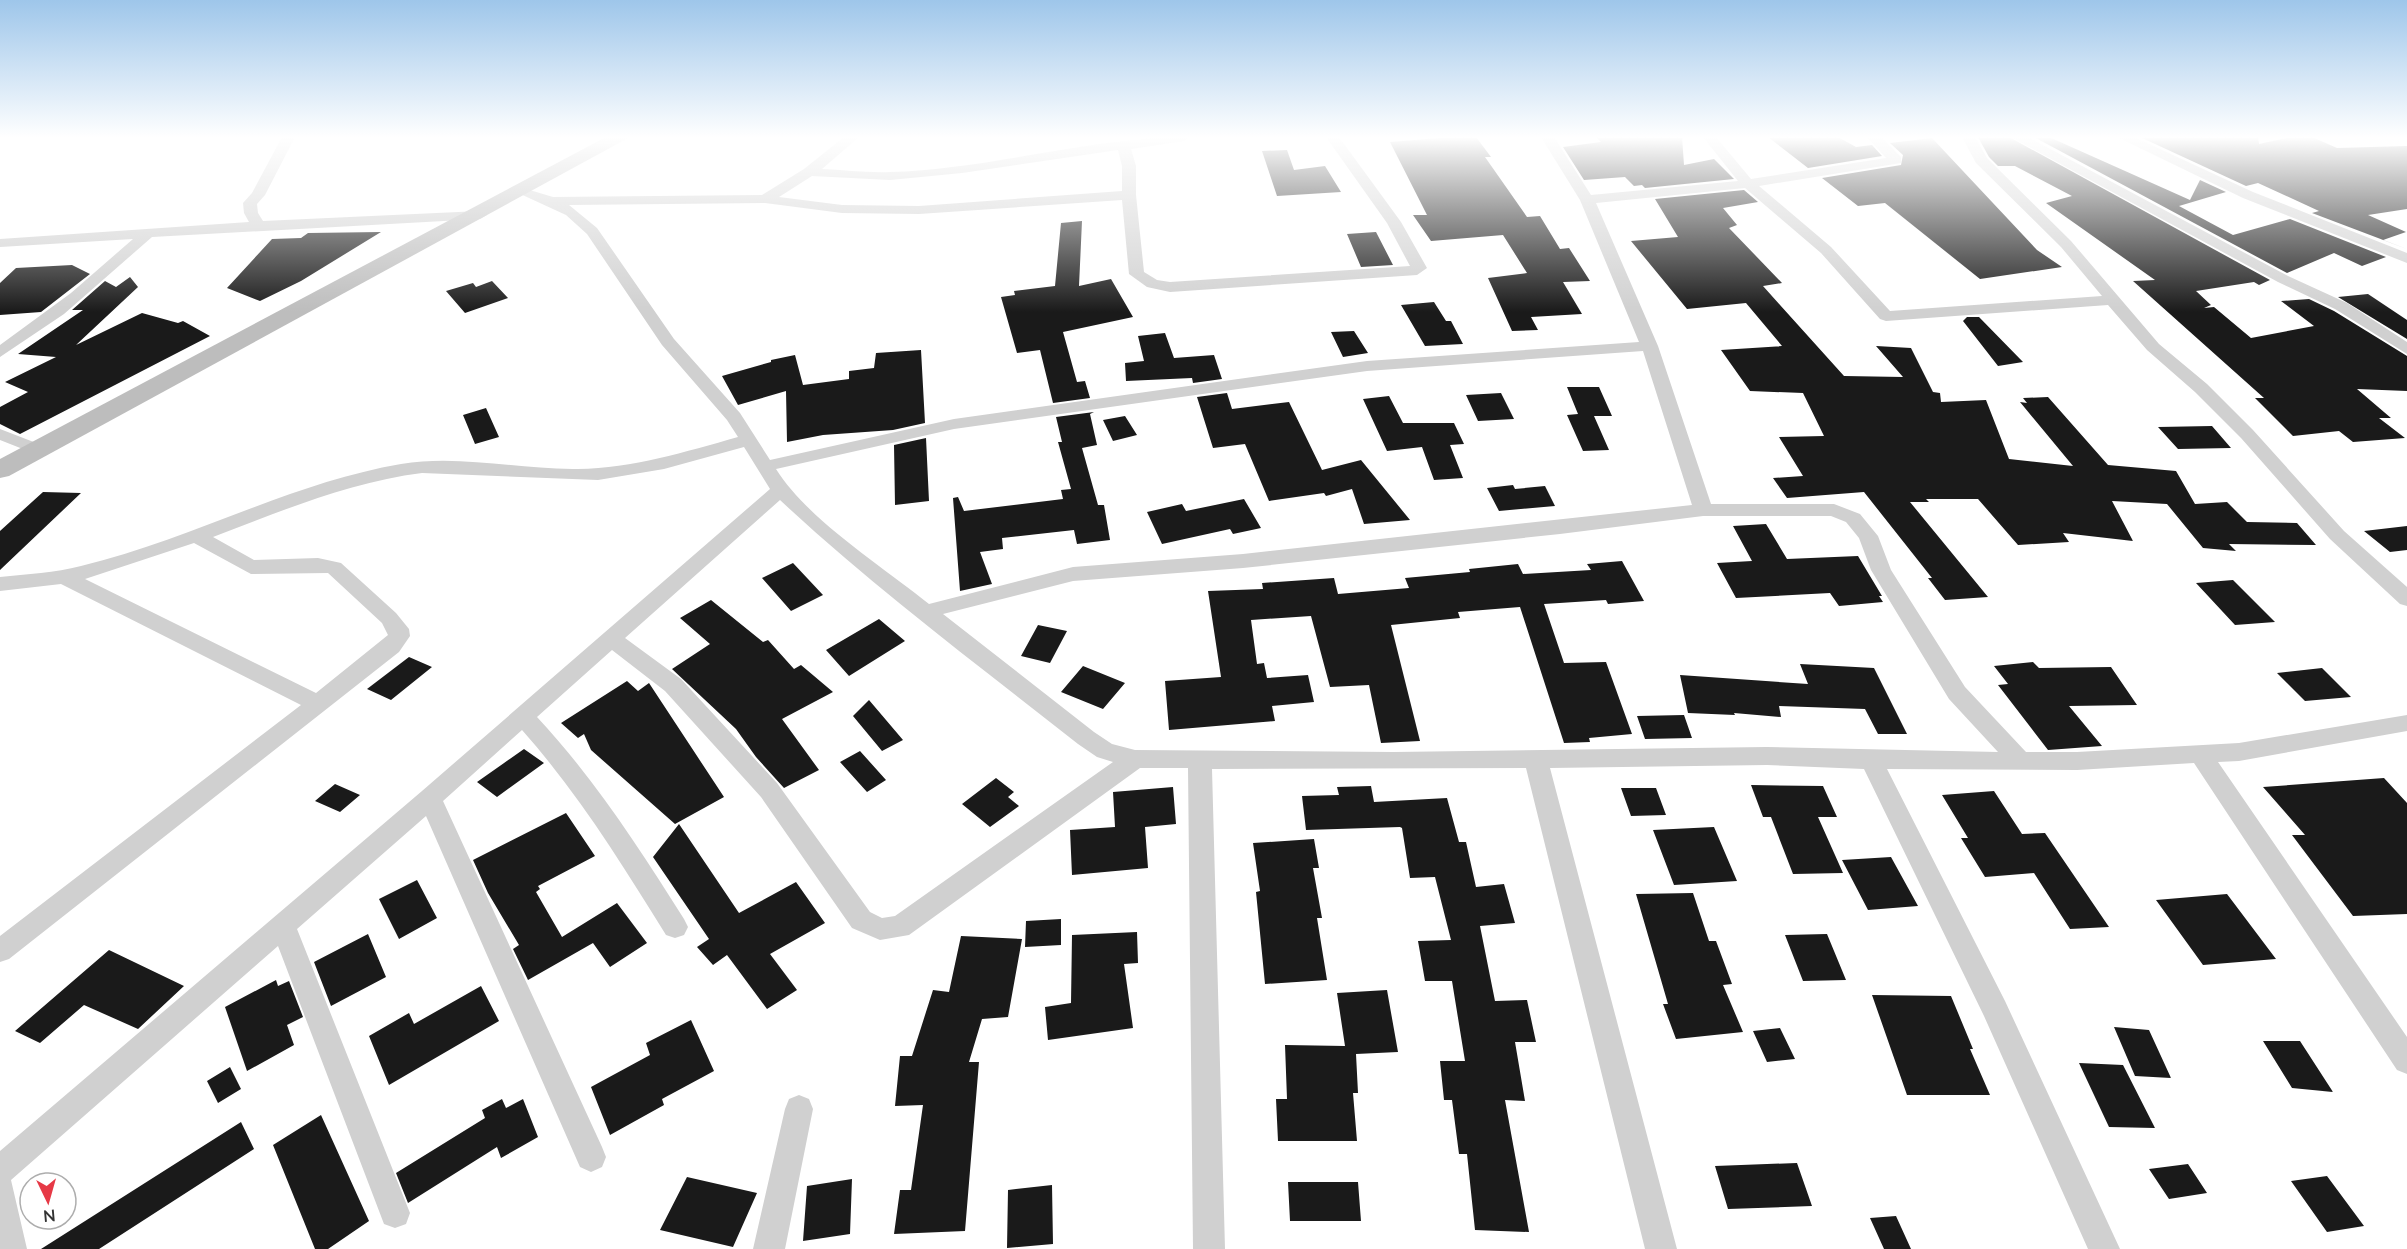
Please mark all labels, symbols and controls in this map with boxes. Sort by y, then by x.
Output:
north arrow [18,1171,78,1231]
text: N [42,1206,56,1226]

